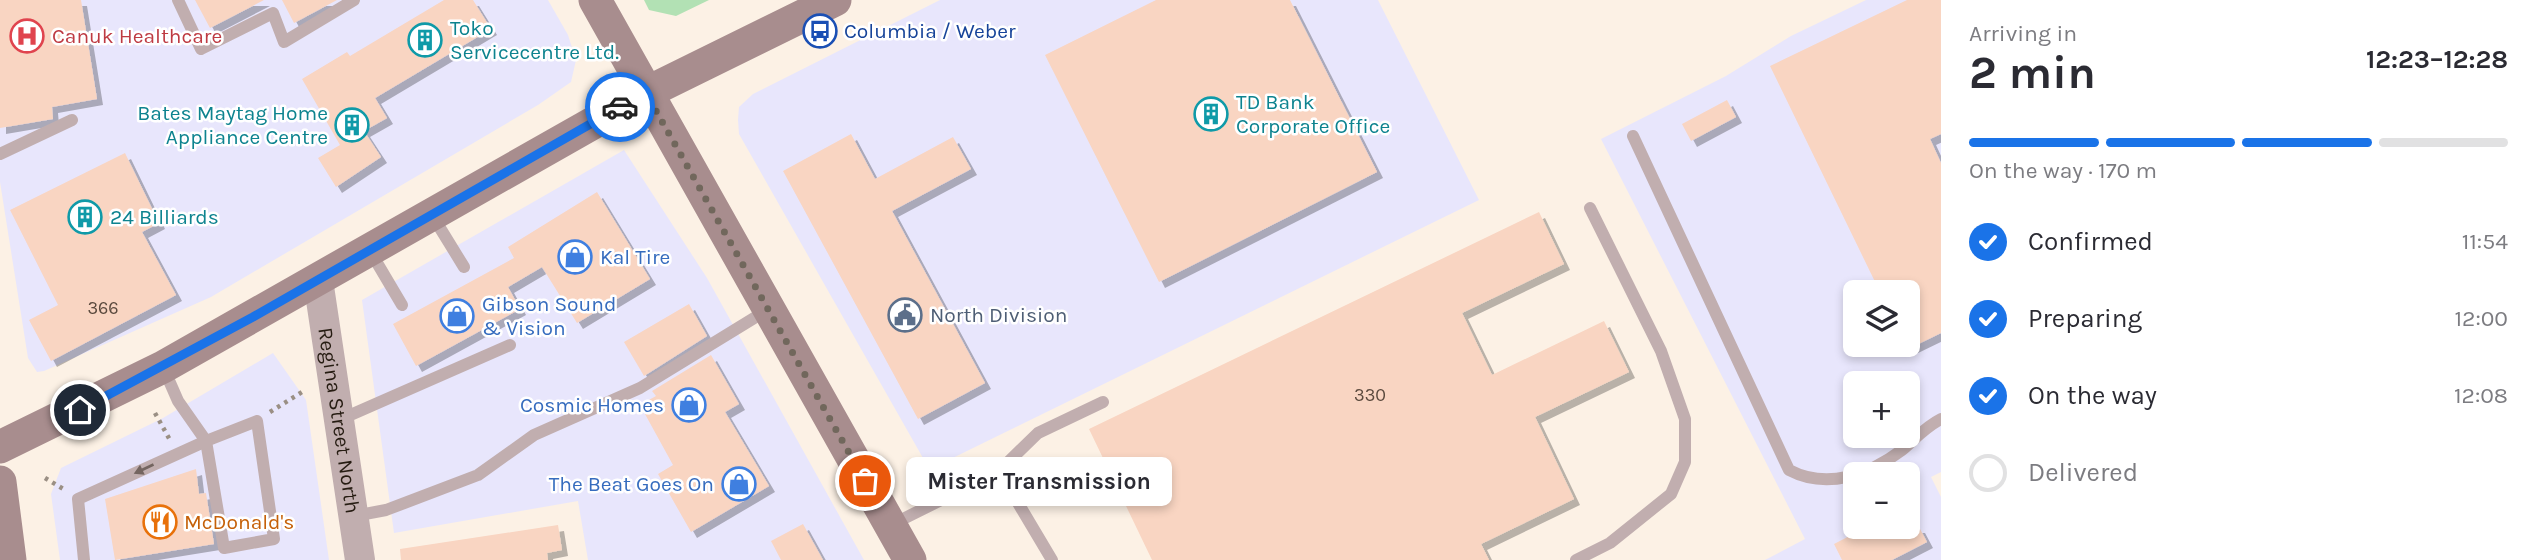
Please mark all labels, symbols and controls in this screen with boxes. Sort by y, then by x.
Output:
bus stop icon: Columbia / Weber [801,12,839,50]
place label: Toko Servicecentre Ltd. [450,16,619,64]
hospital icon: Canuk Healthcare [8,17,46,55]
place label: Columbia / Weber [844,19,1016,43]
text: Arriving in [1969,20,2077,47]
building icon: Toko Servicecentre Ltd. [406,21,444,59]
place label: Canuk Healthcare [52,24,222,48]
text: 12:23–12:28 [2366,44,2508,75]
text: 2 min [1969,46,2096,100]
courier [585,72,655,142]
icon: car [601,88,639,126]
place label: TD Bank Corporate Office [1236,90,1390,138]
building icon: TD Bank Corporate Office [1192,95,1230,133]
place label: Bates Maytag Home Appliance Centre [137,101,328,149]
building icon: Bates Maytag Home Appliance Centre [333,106,371,144]
text: On the way · 170 m [1969,157,2157,184]
building icon: 24 Billiards [66,198,104,236]
place label: 24 Billiards [110,205,219,229]
icon: check [1969,223,2007,261]
text: Confirmed [2028,226,2153,257]
text: 11:54 [2462,228,2508,255]
shop icon: Kal Tire [556,238,594,276]
place label: Kal Tire [600,245,670,269]
map controls [1843,280,1920,539]
button: layers [1843,280,1920,357]
place label: Gibson Sound & Vision [482,292,616,340]
public building icon: North Division [886,296,924,334]
house number: 366 [87,297,119,319]
shop icon: Gibson Sound & Vision [438,297,476,335]
icon: check [1969,300,2007,338]
place label: North Division [930,303,1067,327]
text: Preparing [2028,303,2142,334]
text: 12:00 [2454,305,2508,332]
street label: Regina Street North [313,326,365,515]
button: + [1843,371,1920,448]
icon: check [1969,377,2007,415]
pin [50,380,110,440]
text: On the way [2028,380,2157,411]
text: 12:08 [2454,382,2508,409]
house number: 330 [1354,384,1386,406]
shop icon: Cosmic Homes [670,386,708,424]
icon: home [61,391,99,429]
place label: Cosmic Homes [520,393,664,417]
pin [835,451,895,511]
callout: Mister Transmission [907,456,1173,505]
text: Delivered [2028,457,2138,488]
icon: bag [846,462,884,500]
button: − [1843,462,1920,539]
one-way arrow [134,463,154,475]
shop icon: The Beat Goes On [720,465,758,503]
text: Mister Transmission [927,468,1151,495]
place label: The Beat Goes On [549,472,714,496]
restaurant icon: McDonald's [141,503,179,541]
place label: McDonald's [184,510,294,534]

